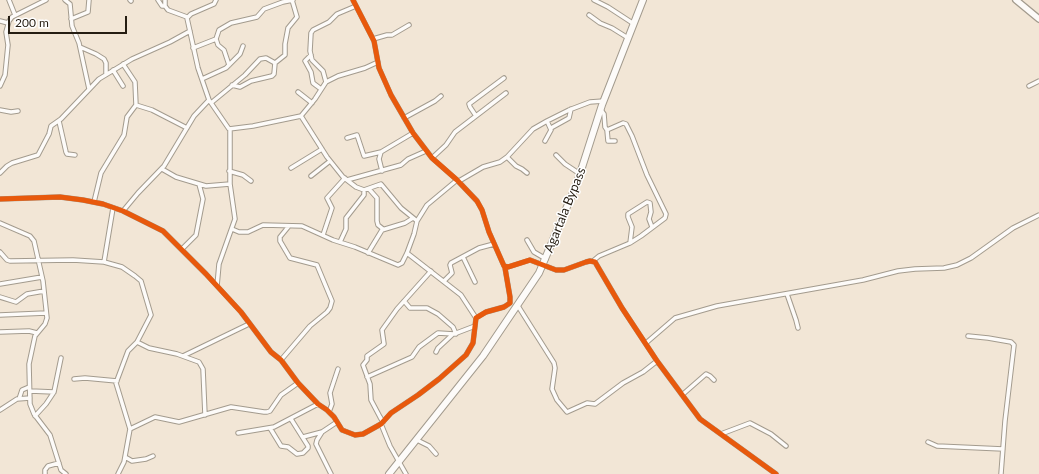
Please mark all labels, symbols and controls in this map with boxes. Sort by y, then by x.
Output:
scale bar [10,8,129,34]
text: 200 m [15,15,49,30]
street label: Agartala Bypass [541,165,589,255]

